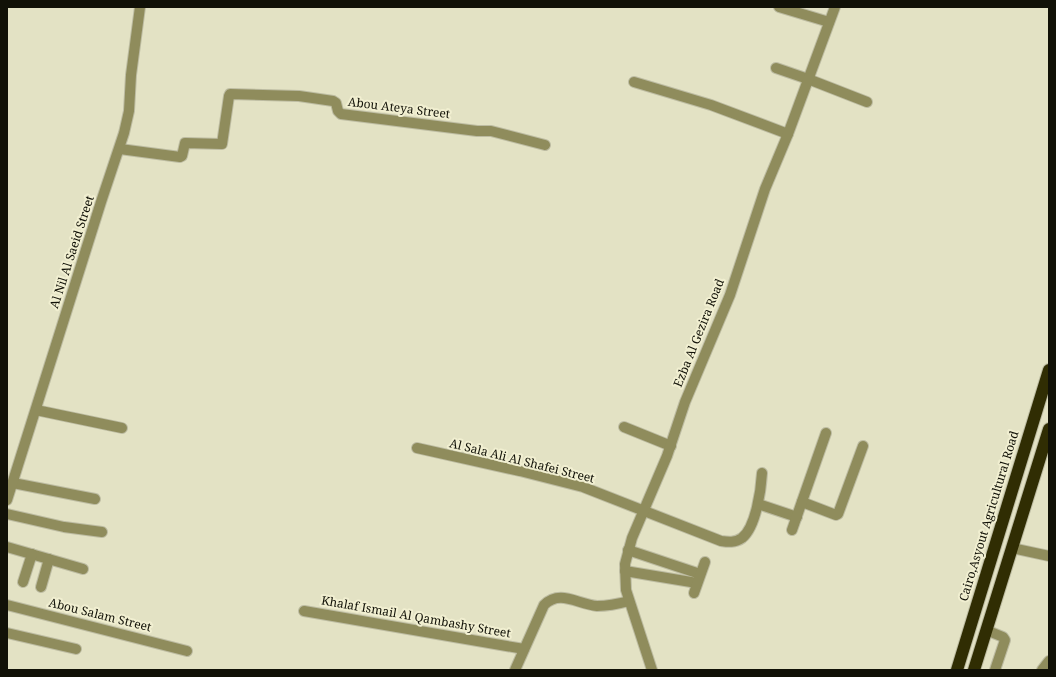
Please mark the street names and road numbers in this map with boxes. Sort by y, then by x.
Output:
street label: Abou Ateya Street [347,93,451,122]
street label: Al Nil Al Saeid Street [45,193,98,311]
street label: Ezba Al Gezira Road [669,276,728,389]
street label: Cairo,Asyout Agricultural Road [954,428,1023,603]
street label: Al Sala Ali Al Shafei Street [448,434,596,487]
street label: Khalaf Ismail Al Qambashy Street [320,591,512,642]
street label: Abou Salam Street [47,594,153,635]

